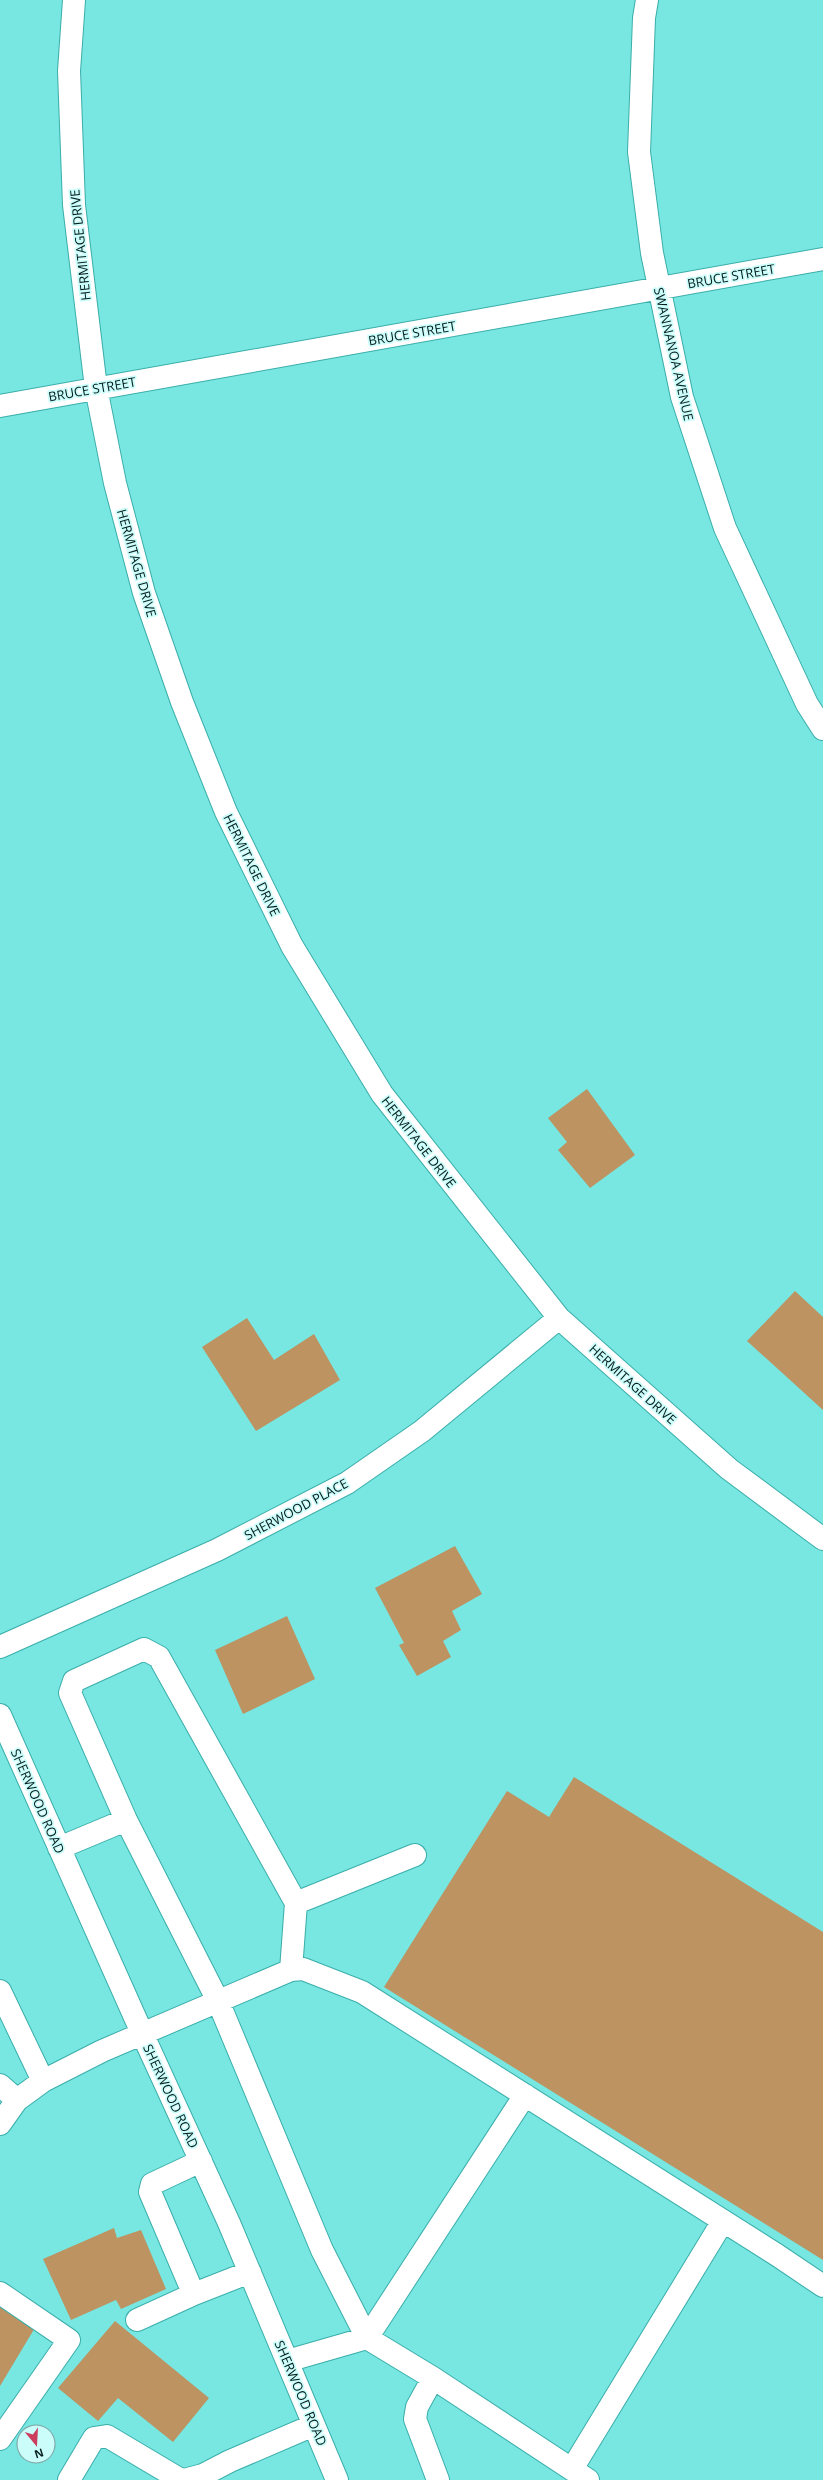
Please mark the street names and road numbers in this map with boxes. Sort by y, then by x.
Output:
street label: HERMITAGE DRIVE [65,189,95,301]
street label: BRUCE STREET [686,259,777,293]
street label: SWANNANOA AVENUE [650,286,698,422]
street label: BRUCE STREET [367,316,458,350]
street label: BRUCE STREET [47,372,138,406]
street label: HERMITAGE DRIVE [113,507,161,619]
street label: HERMITAGE DRIVE [219,811,285,919]
street label: HERMITAGE DRIVE [378,1092,460,1192]
street label: HERMITAGE DRIVE [585,1340,681,1428]
street label: SHERWOOD PLACE [241,1474,351,1544]
street label: SHERWOOD ROAD [7,1746,69,1856]
street label: SHERWOOD ROAD [139,2041,203,2151]
street label: SHERWOOD ROAD [271,2338,331,2448]

